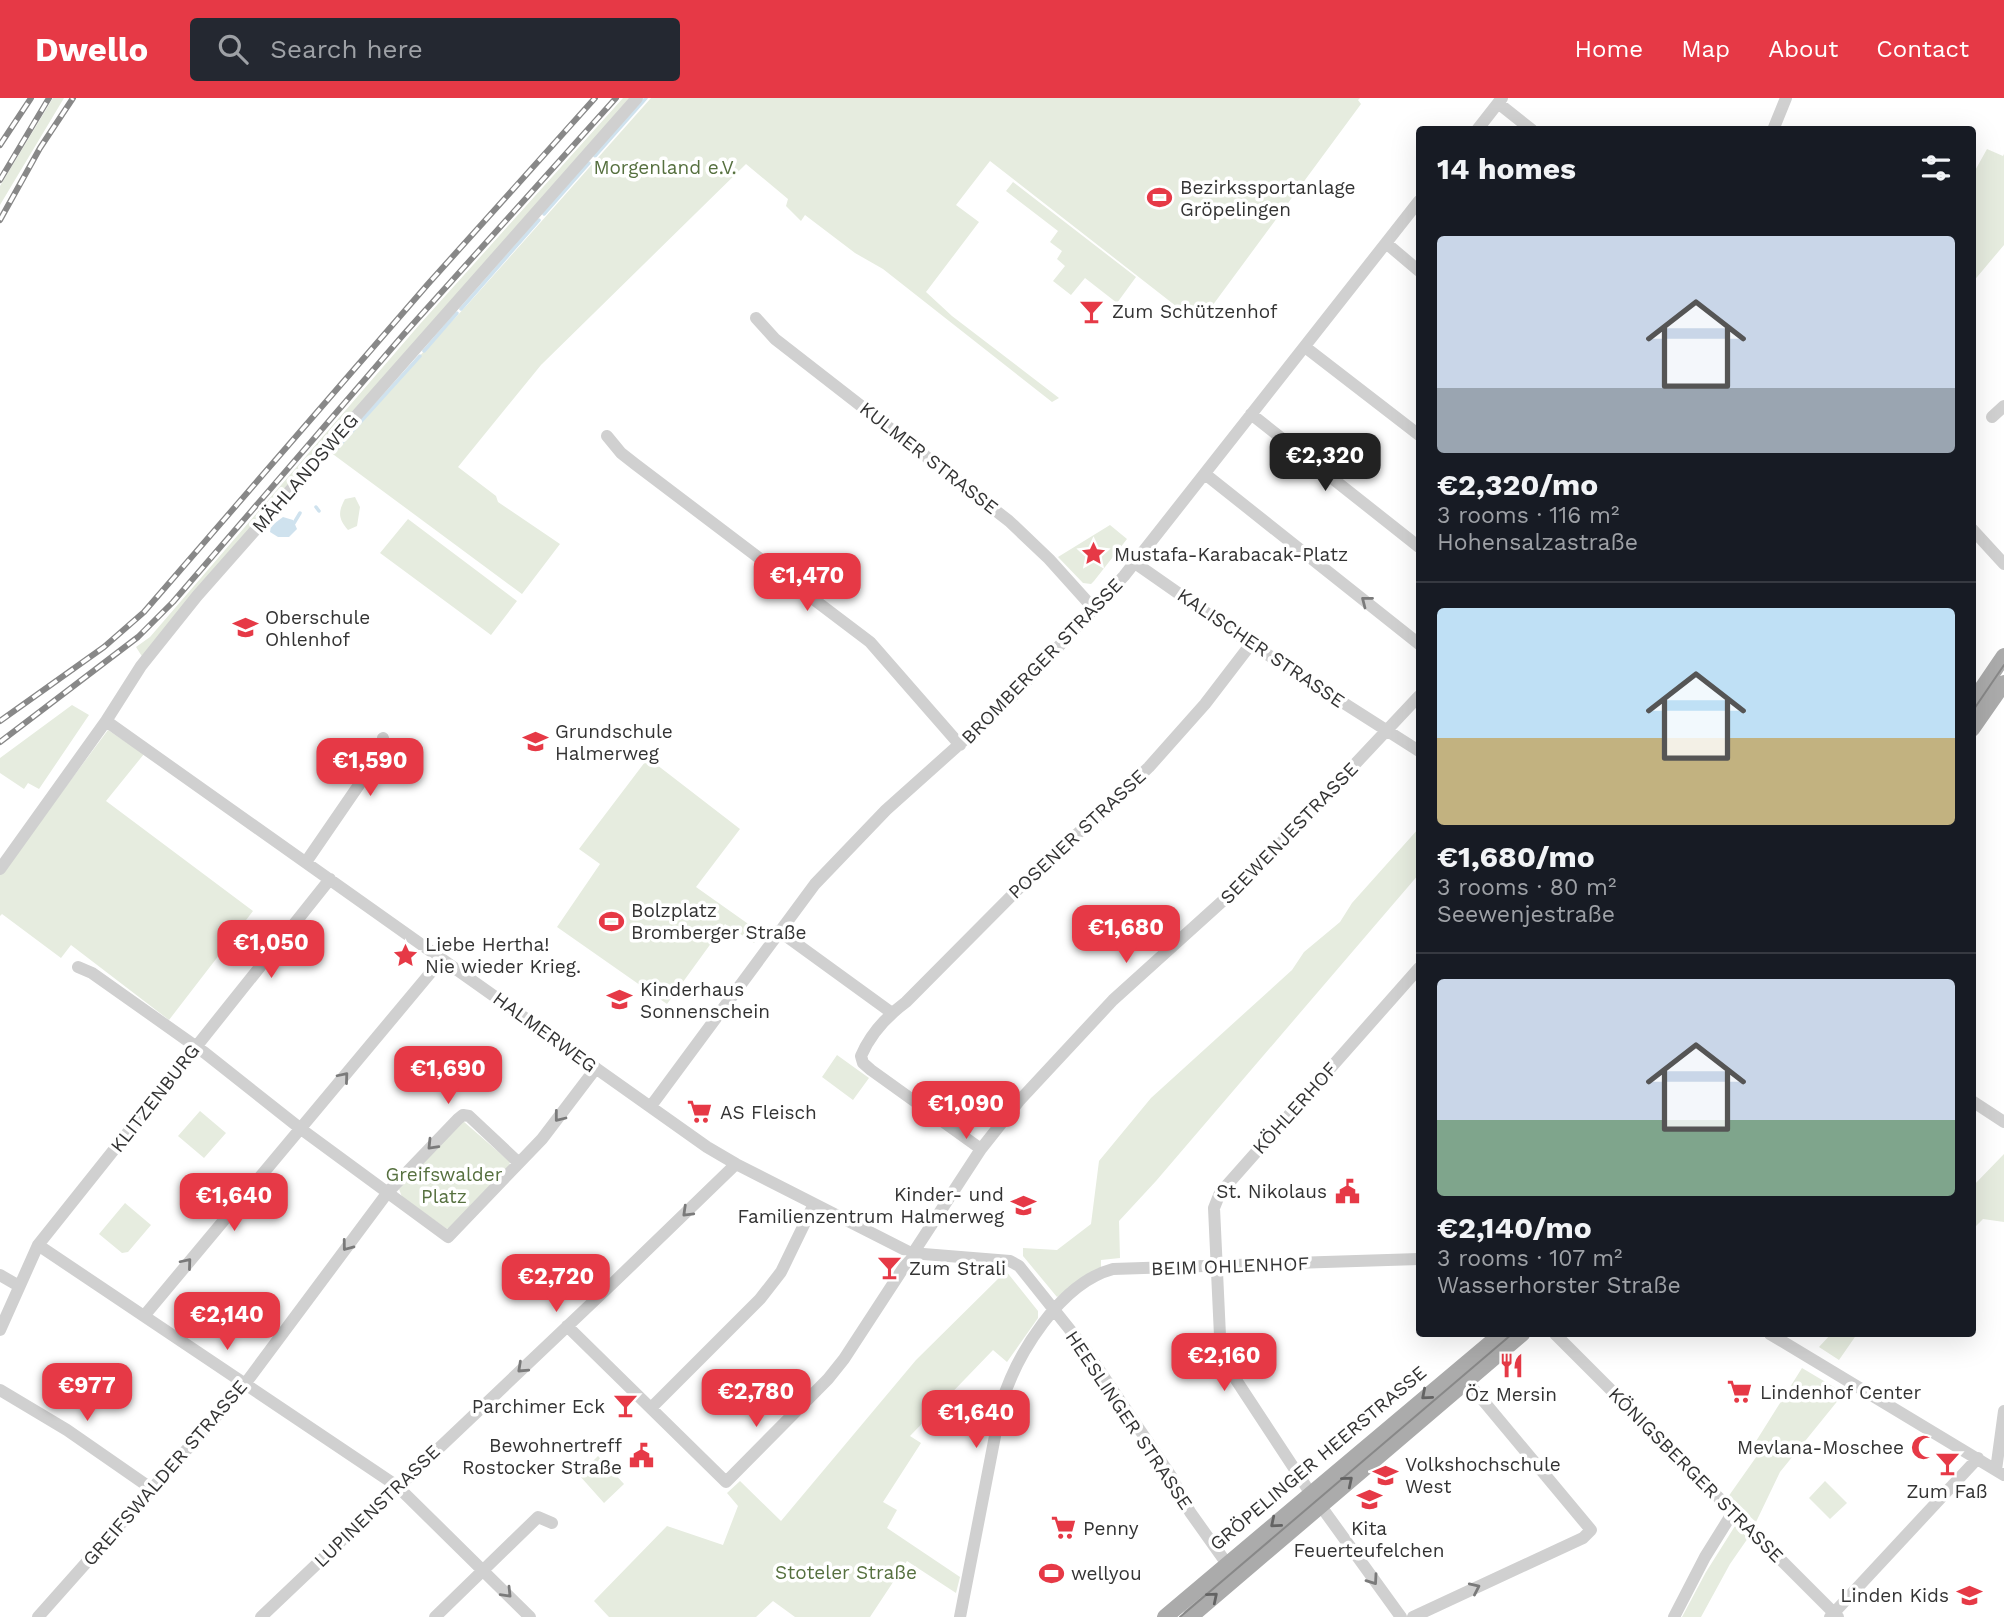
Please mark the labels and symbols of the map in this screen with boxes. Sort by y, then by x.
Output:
park label: Morgenland e.V. [593,156,737,179]
place label: Bezirkssportanlage Gröpelingen [1180,176,1356,221]
sports icon: Bezirkssportanlage Gröpelingen [1146,184,1174,212]
bar icon: Zum Schützenhof [1078,297,1106,325]
place label: Zum Schützenhof [1112,300,1278,323]
street label: KULMER STRASSE [855,397,1003,519]
street label: MÄHLANDSWEG [247,409,363,537]
pin: €2,320 [1268,434,1382,493]
place icon: Mustafa-Karabacak-Platz [1080,540,1108,568]
place label: Mustafa-Karabacak-Platz [1114,543,1348,566]
pin: €1,470 [750,554,864,613]
street label: BROMBERGER STRASSE [957,573,1127,749]
street label: KALISCHER STRASSE [1173,583,1349,713]
one-way arrow [1361,597,1373,610]
place label: Oberschule Ohlenhof [265,606,370,651]
school or university icon: Oberschule Ohlenhof [231,614,259,642]
place label: Grundschule Halmerweg [555,720,673,765]
school or university icon: Grundschule Halmerweg [521,728,549,756]
pin: €1,590 [313,738,427,798]
street label: SEEWENJESTRASSE [1215,757,1363,909]
street label: POSENER STRASSE [1003,764,1151,904]
place label: Bolzplatz Bromberger Straße [631,899,806,944]
pin: €1,680 [1069,906,1183,965]
sports icon: Bolzplatz Bromberger Straße [597,907,625,935]
pin: €1,050 [214,920,328,980]
place label: Liebe Hertha! Nie wieder Krieg. [425,933,581,978]
place icon: Liebe Hertha! Nie wieder Krieg. [391,941,419,969]
place label: Kinderhaus Sonnenschein [640,978,770,1023]
school or university icon: Kinderhaus Sonnenschein [606,986,634,1014]
street label: HALMERWEG [489,987,601,1077]
street label: KLITZENBURG [106,1039,204,1157]
pin: €1,690 [391,1046,505,1106]
street label: KÖHLERHOF [1248,1057,1342,1159]
one-way arrow [336,1072,349,1084]
pin: €1,090 [909,1082,1023,1141]
supermarket icon: AS Fleisch [686,1098,714,1126]
place label: AS Fleisch [720,1101,817,1124]
one-way arrow [555,1109,568,1122]
one-way arrow [428,1137,441,1150]
park label: Greifswalder Platz [385,1163,503,1208]
pin: €1,640 [177,1174,291,1233]
public building icon: St. Nikolaus [1333,1177,1361,1205]
place label: St. Nikolaus [1216,1180,1327,1203]
place label: Kinder- und Familienzentrum Halmerweg [737,1183,1005,1228]
school or university icon: Kinder- und Familienzentrum Halmerweg [1010,1191,1038,1219]
one-way arrow [682,1203,695,1216]
one-way arrow [343,1238,355,1251]
street label: BEIM OHLENHOF [1151,1252,1309,1280]
pin: €2,720 [499,1254,613,1314]
bar icon: Zum Strali [875,1254,903,1282]
place label: Zum Strali [909,1257,1006,1280]
one-way arrow [179,1258,191,1271]
pin: €2,140 [170,1292,284,1352]
street label: HEESLINGER STRASSE [1061,1326,1197,1514]
pin: €2,160 [1167,1334,1281,1393]
restaurant icon: Öz Mersin [1497,1352,1525,1380]
one-way arrow [517,1360,530,1373]
street label: GRÖPELINGER HEERSTRASSE [1205,1361,1431,1555]
pin: €977 [46,1364,128,1423]
pin: €2,780 [699,1370,813,1429]
street label: GREIFSWALDER STRASSE [78,1375,252,1571]
supermarket icon: Lindenhof Center [1726,1378,1754,1406]
place label: Lindenhof Center [1760,1381,1922,1404]
place label: Öz Mersin [1465,1383,1557,1406]
street label: KÖNIGSBERGER STRASSE [1604,1383,1788,1567]
one-way arrow [1421,1387,1434,1399]
pin: €1,640 [919,1390,1033,1450]
bar icon: Parchimer Eck [611,1392,639,1420]
place label: Parchimer Eck [472,1395,605,1418]
mosque icon: Mevlana-Moschee [1910,1433,1938,1461]
place label: Bewohnertreff Rostocker Straße [462,1434,622,1479]
place label: Mevlana-Moschee [1737,1436,1904,1459]
street label: LUPINENSTRASSE [309,1440,445,1572]
public building icon: Bewohnertreff Rostocker Straße [628,1442,656,1470]
bar icon: Zum Faß [1933,1449,1961,1477]
place label: Volkshochschule West [1405,1453,1561,1498]
school or university icon: Volkshochschule West [1371,1461,1399,1489]
one-way arrow [1340,1477,1353,1489]
place label: Zum Faß [1906,1480,1988,1503]
school or university icon: Kita Feuerteufelchen [1355,1486,1383,1514]
supermarket icon: Penny [1049,1514,1077,1542]
one-way arrow [1271,1515,1284,1527]
place label: Penny [1083,1517,1139,1540]
place label: Kita Feuerteufelchen [1293,1517,1445,1562]
sports icon: wellyou [1037,1559,1065,1587]
park label: Stoteler Straße [775,1561,917,1584]
place label: wellyou [1071,1562,1142,1585]
one-way arrow [1365,1573,1378,1586]
school or university icon: Linden Kids [1955,1581,1983,1609]
one-way arrow [1468,1583,1480,1597]
place label: Linden Kids [1840,1584,1949,1607]
one-way arrow [498,1585,511,1598]
one-way arrow [1205,1593,1218,1605]

